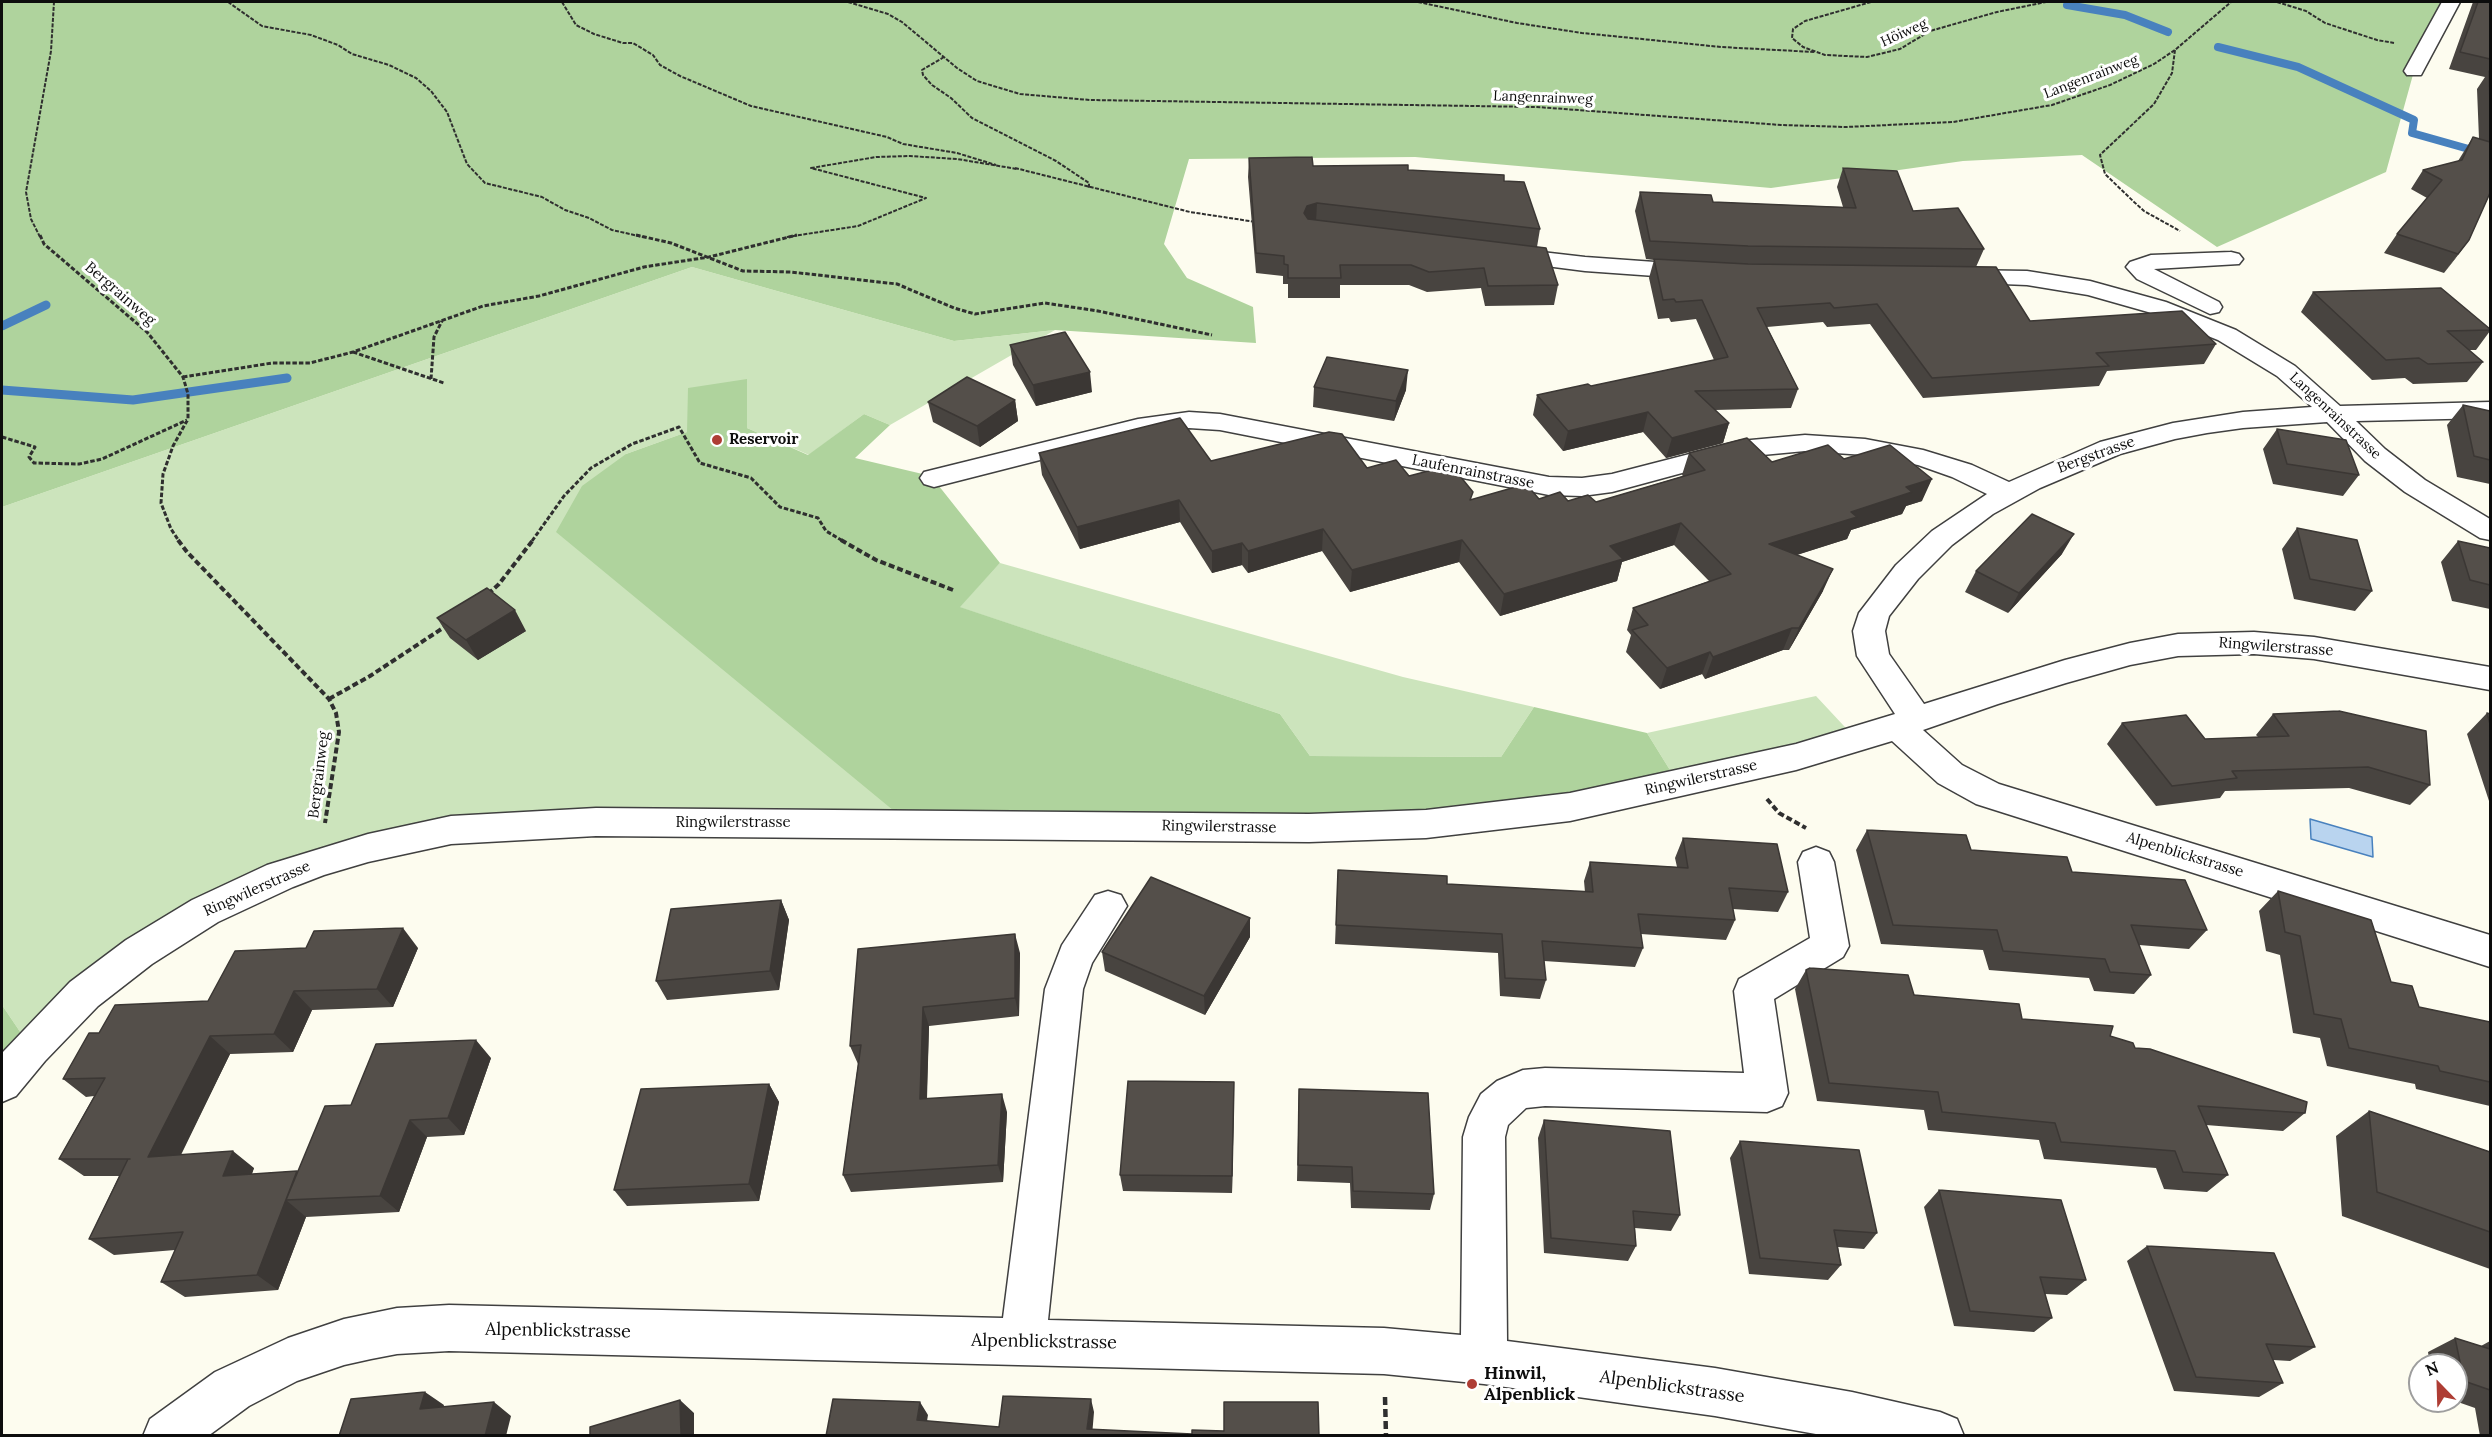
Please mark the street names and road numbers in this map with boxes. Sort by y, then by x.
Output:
street label: Höiweg [1878,15,1930,51]
street label: Langenrainweg [2041,51,2141,103]
street label: Langenrainweg [1493,88,1593,108]
street label: Bergrainweg [81,258,159,330]
street label: Langenrainstrasse [2286,369,2384,463]
street label: Bergstrasse [2055,433,2137,477]
street label: Laufenrainstrasse [1410,451,1536,493]
street label: Ringwilerstrasse [2218,634,2334,660]
street label: Bergrainweg [305,730,333,820]
street label: Ringwilerstrasse [1643,756,1759,800]
street label: Ringwilerstrasse [675,814,791,832]
street label: Ringwilerstrasse [1161,817,1277,837]
street label: Alpenblickstrasse [2124,829,2246,881]
street label: Ringwilerstrasse [201,857,313,921]
street label: Alpenblickstrasse [485,1319,631,1343]
street label: Alpenblickstrasse [971,1330,1117,1354]
street label: Alpenblickstrasse [1598,1366,1746,1408]

